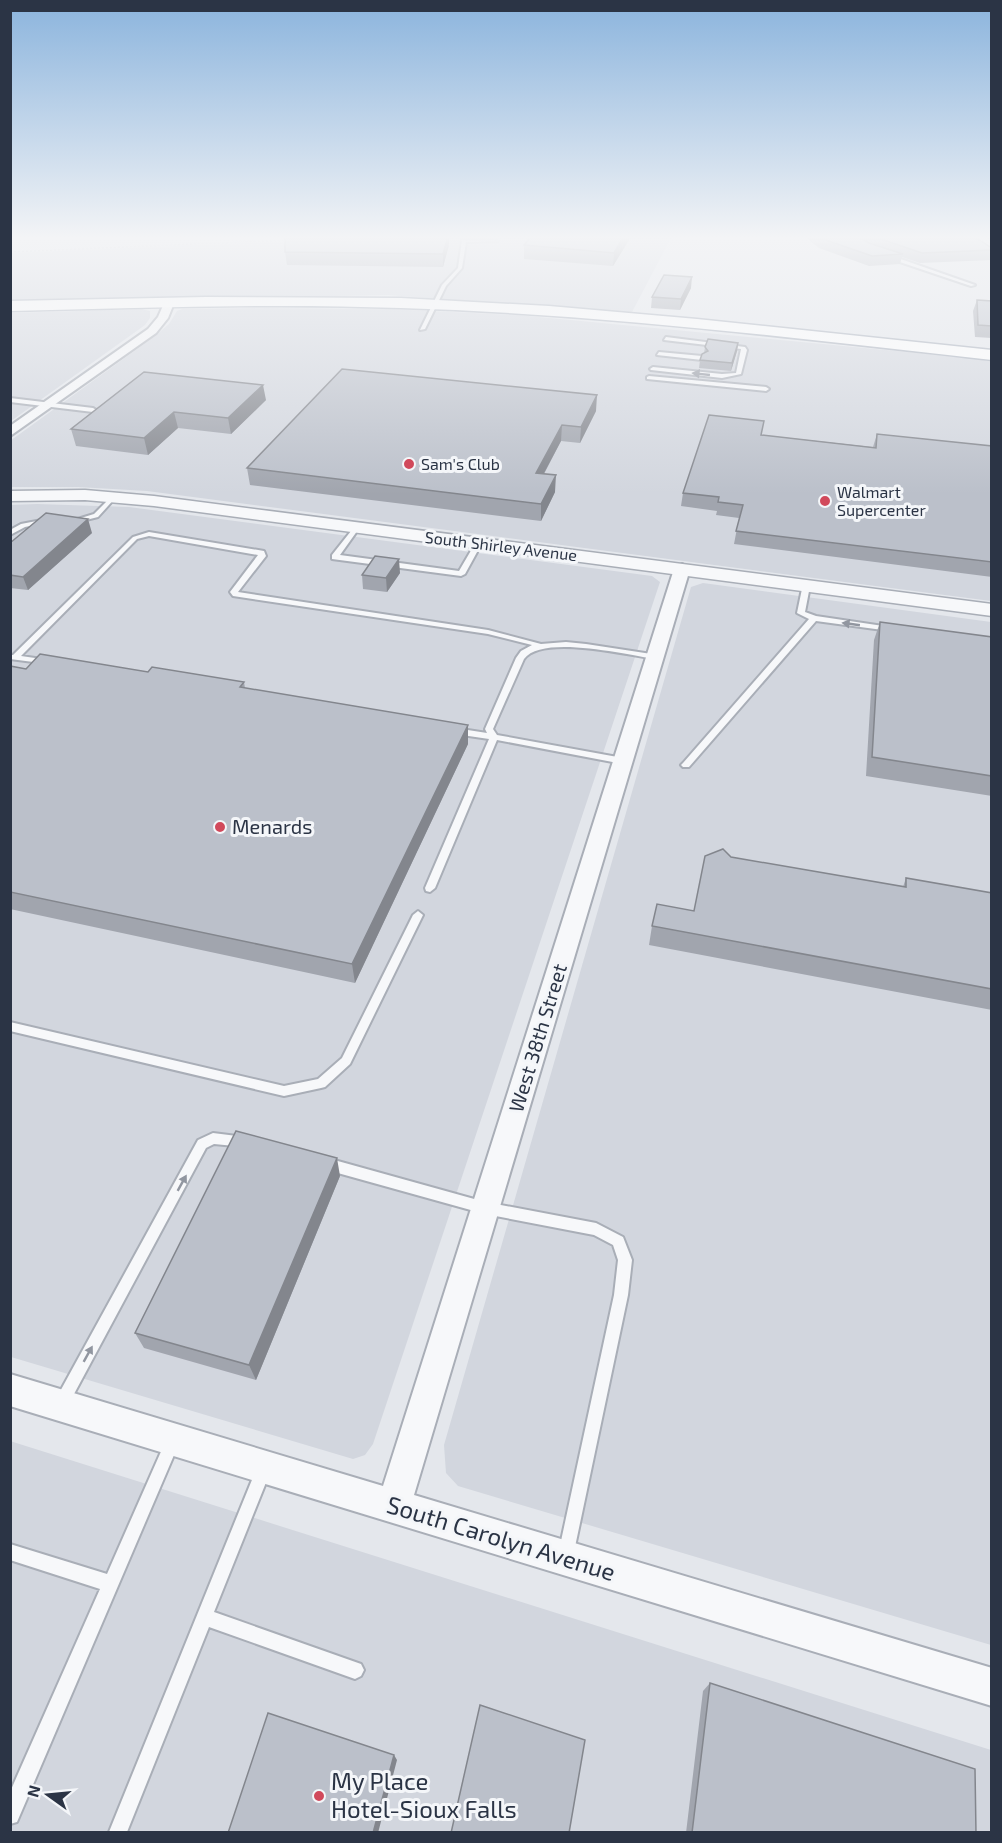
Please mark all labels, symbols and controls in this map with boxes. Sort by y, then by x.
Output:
one-way arrow [692,369,711,379]
place label: Sam's Club [421,454,500,473]
marker: Sam's Club [402,457,416,471]
place label: Walmart Supercenter [837,482,926,519]
marker: Walmart Supercenter [818,494,832,508]
street label: South Shirley Avenue [424,527,578,564]
one-way arrow [841,619,860,628]
place label: Menards [232,814,312,838]
marker: Menards [213,820,227,834]
street label: West 38th Street [503,960,571,1115]
one-way arrow [177,1174,187,1191]
one-way arrow [83,1345,93,1362]
street label: South Carolyn Avenue [384,1489,619,1586]
north arrow [18,1765,78,1825]
place label: My Place Hotel-Sioux Falls [331,1766,517,1823]
text: N [22,1783,44,1799]
marker: My Place Hotel-Sioux Falls [312,1789,326,1803]

